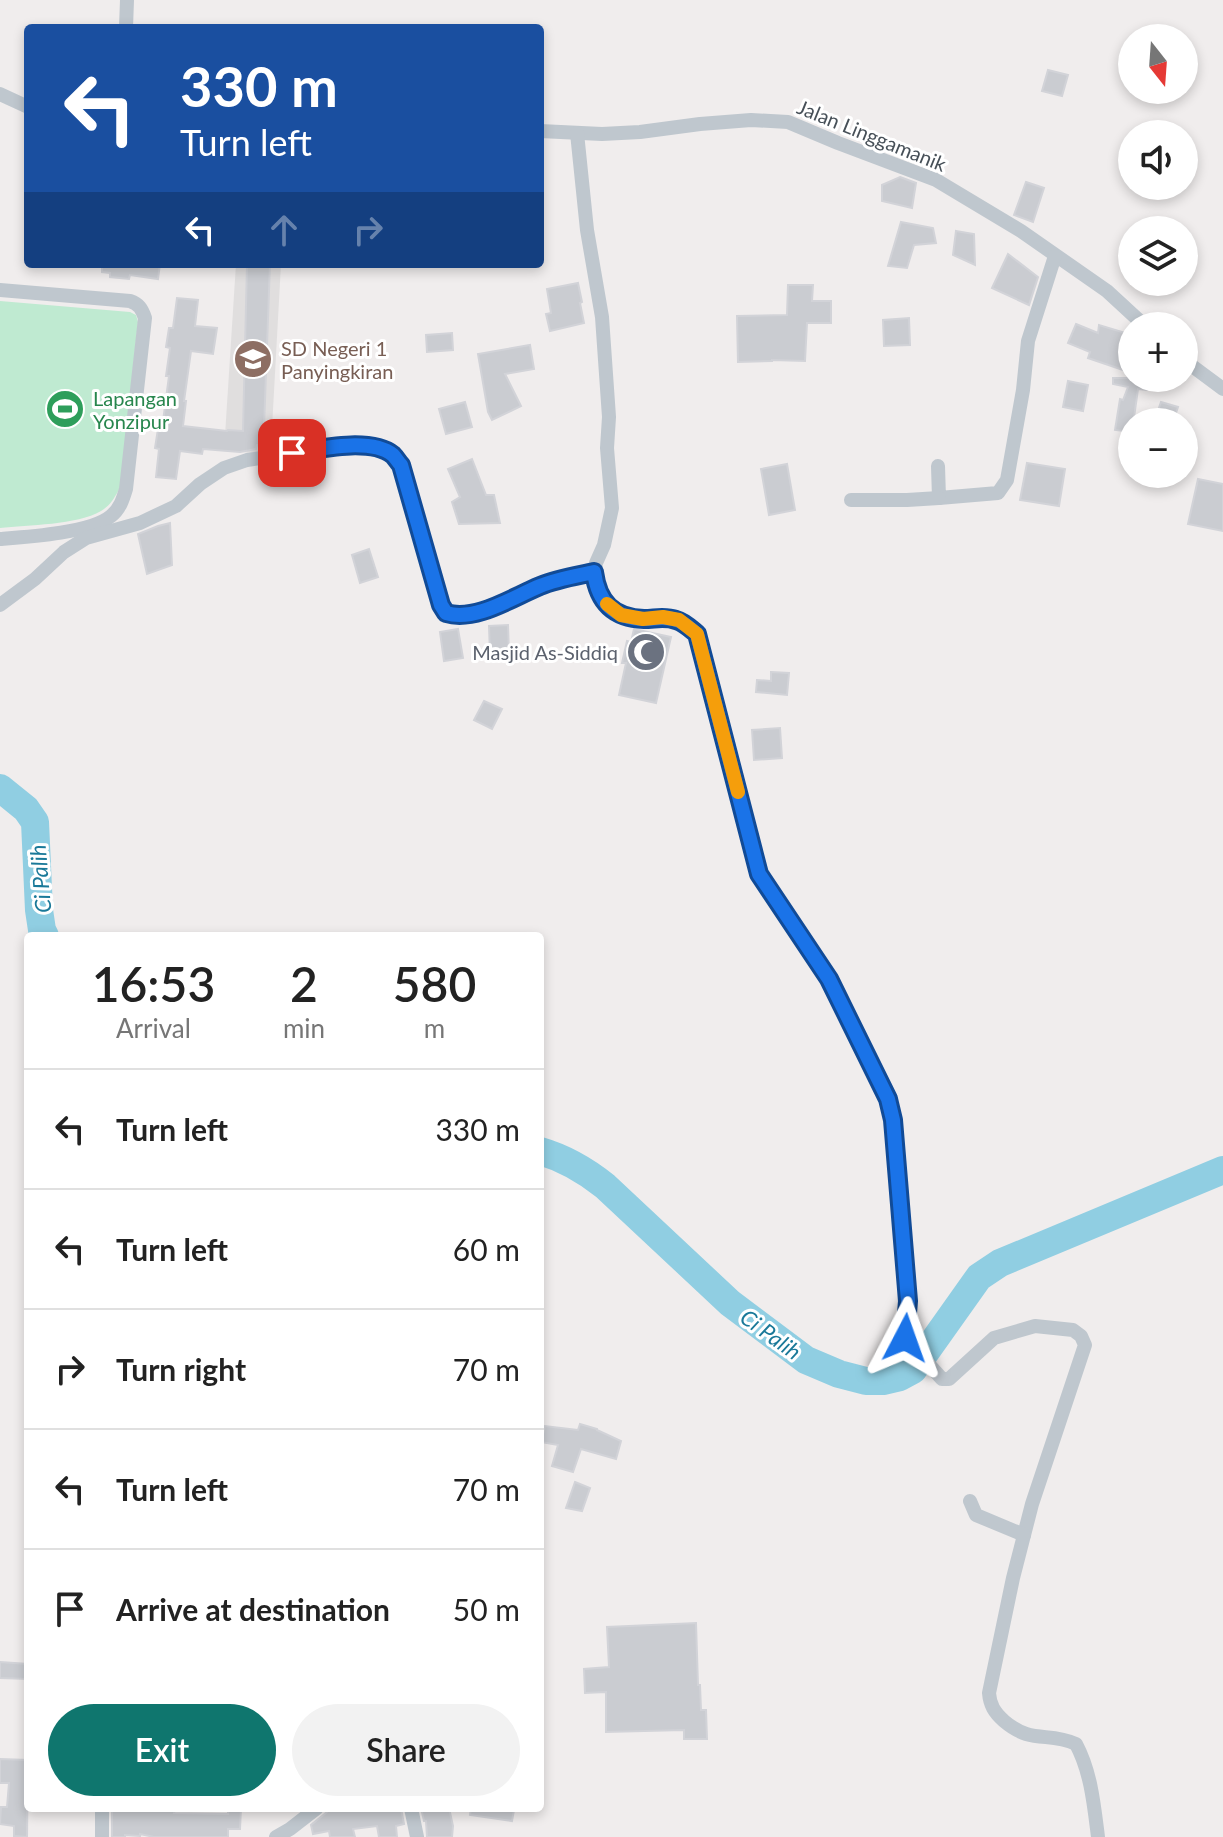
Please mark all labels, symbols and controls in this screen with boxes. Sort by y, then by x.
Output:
north arrow [1118,24,1198,104]
map controls [1118,24,1198,488]
text: 330 m [180,52,338,119]
icon: left [48,56,152,160]
street label: Jalan Linggamanik [794,94,951,176]
text: Turn left [180,120,312,164]
button: sound [1118,120,1198,200]
icon: left [178,208,222,252]
icon: ahead [262,208,306,252]
icon: right [346,208,390,252]
button: layers [1118,216,1198,296]
button: + [1118,312,1198,392]
place label: SD Negeri 1 Panyingkiran [281,336,393,383]
school or university icon: SD Negeri 1 Panyingkiran [232,338,274,380]
place label: Lapangan Yonzipur [93,386,177,433]
sports icon: Lapangan Yonzipur [44,388,86,430]
button: − [1118,408,1198,488]
pin [258,419,326,487]
icon: arrive [270,431,314,475]
mosque icon: Masjid As-Siddiq [625,631,667,673]
place label: Masjid As-Siddiq [472,640,618,664]
water label: Ci Palih [24,844,56,914]
text: 16:53 [92,955,215,1012]
text: 2 [290,955,318,1012]
text: 580 [393,955,476,1012]
text: Arrival [116,1012,191,1044]
text: min [283,1012,325,1044]
text: m [424,1012,445,1044]
icon: left [48,1107,92,1151]
text: Turn left [116,1111,228,1147]
text: 330 m [435,1111,520,1147]
icon: left [48,1227,92,1271]
text: Turn left [116,1231,228,1267]
text: 60 m [453,1231,520,1267]
position arrow [863,1296,947,1380]
water label: Ci Palih [735,1303,807,1365]
icon: right [48,1347,92,1391]
text: Turn right [116,1351,246,1387]
text: 70 m [453,1351,520,1387]
icon: left [48,1467,92,1511]
text: Turn left [116,1471,228,1507]
text: 70 m [453,1471,520,1507]
icon: arrive [48,1587,92,1631]
text: Arrive at destination [116,1591,390,1627]
text: 50 m [453,1591,520,1627]
button: Exit [48,1704,276,1796]
button: Share [292,1704,520,1796]

